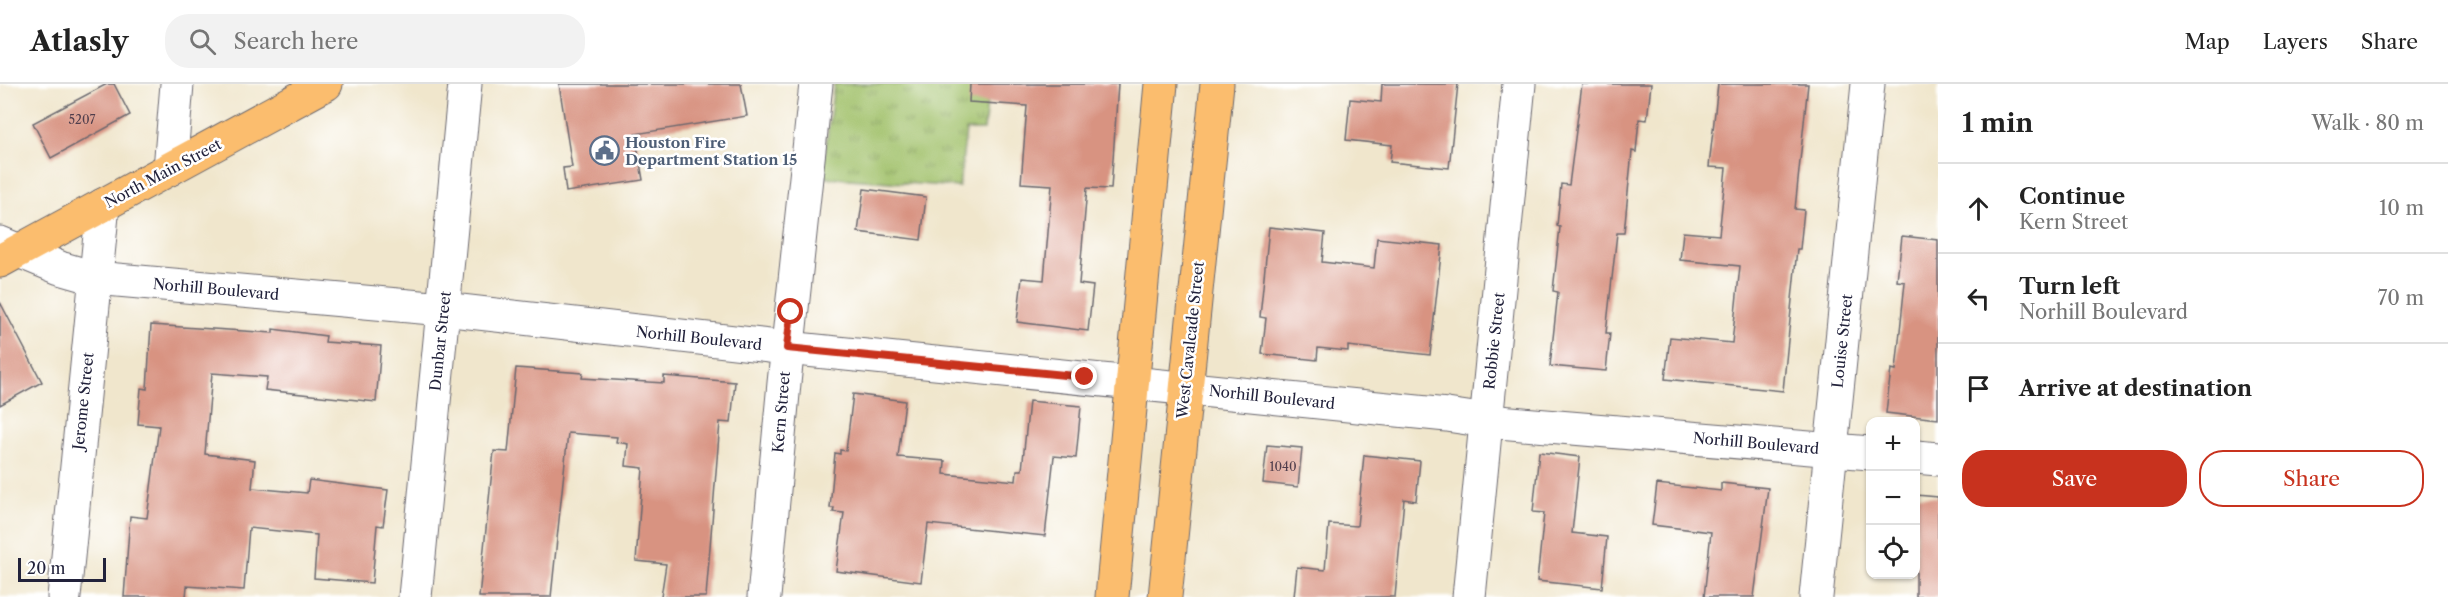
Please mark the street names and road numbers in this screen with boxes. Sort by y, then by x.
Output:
street label: North Main Street [101,134,225,212]
street label: West Cavalcade Street [1172,260,1208,421]
street label: Norhill Boulevard [152,274,280,304]
street label: Dunbar Street [425,289,455,392]
street label: Robbie Street [1479,291,1509,391]
street label: Louise Street [1828,292,1856,389]
street label: Norhill Boulevard [635,322,763,354]
street label: Jerome Street [68,351,98,453]
street label: Kern Street [768,370,794,454]
street label: Norhill Boulevard [1208,381,1336,413]
street label: Norhill Boulevard [1692,428,1820,458]

